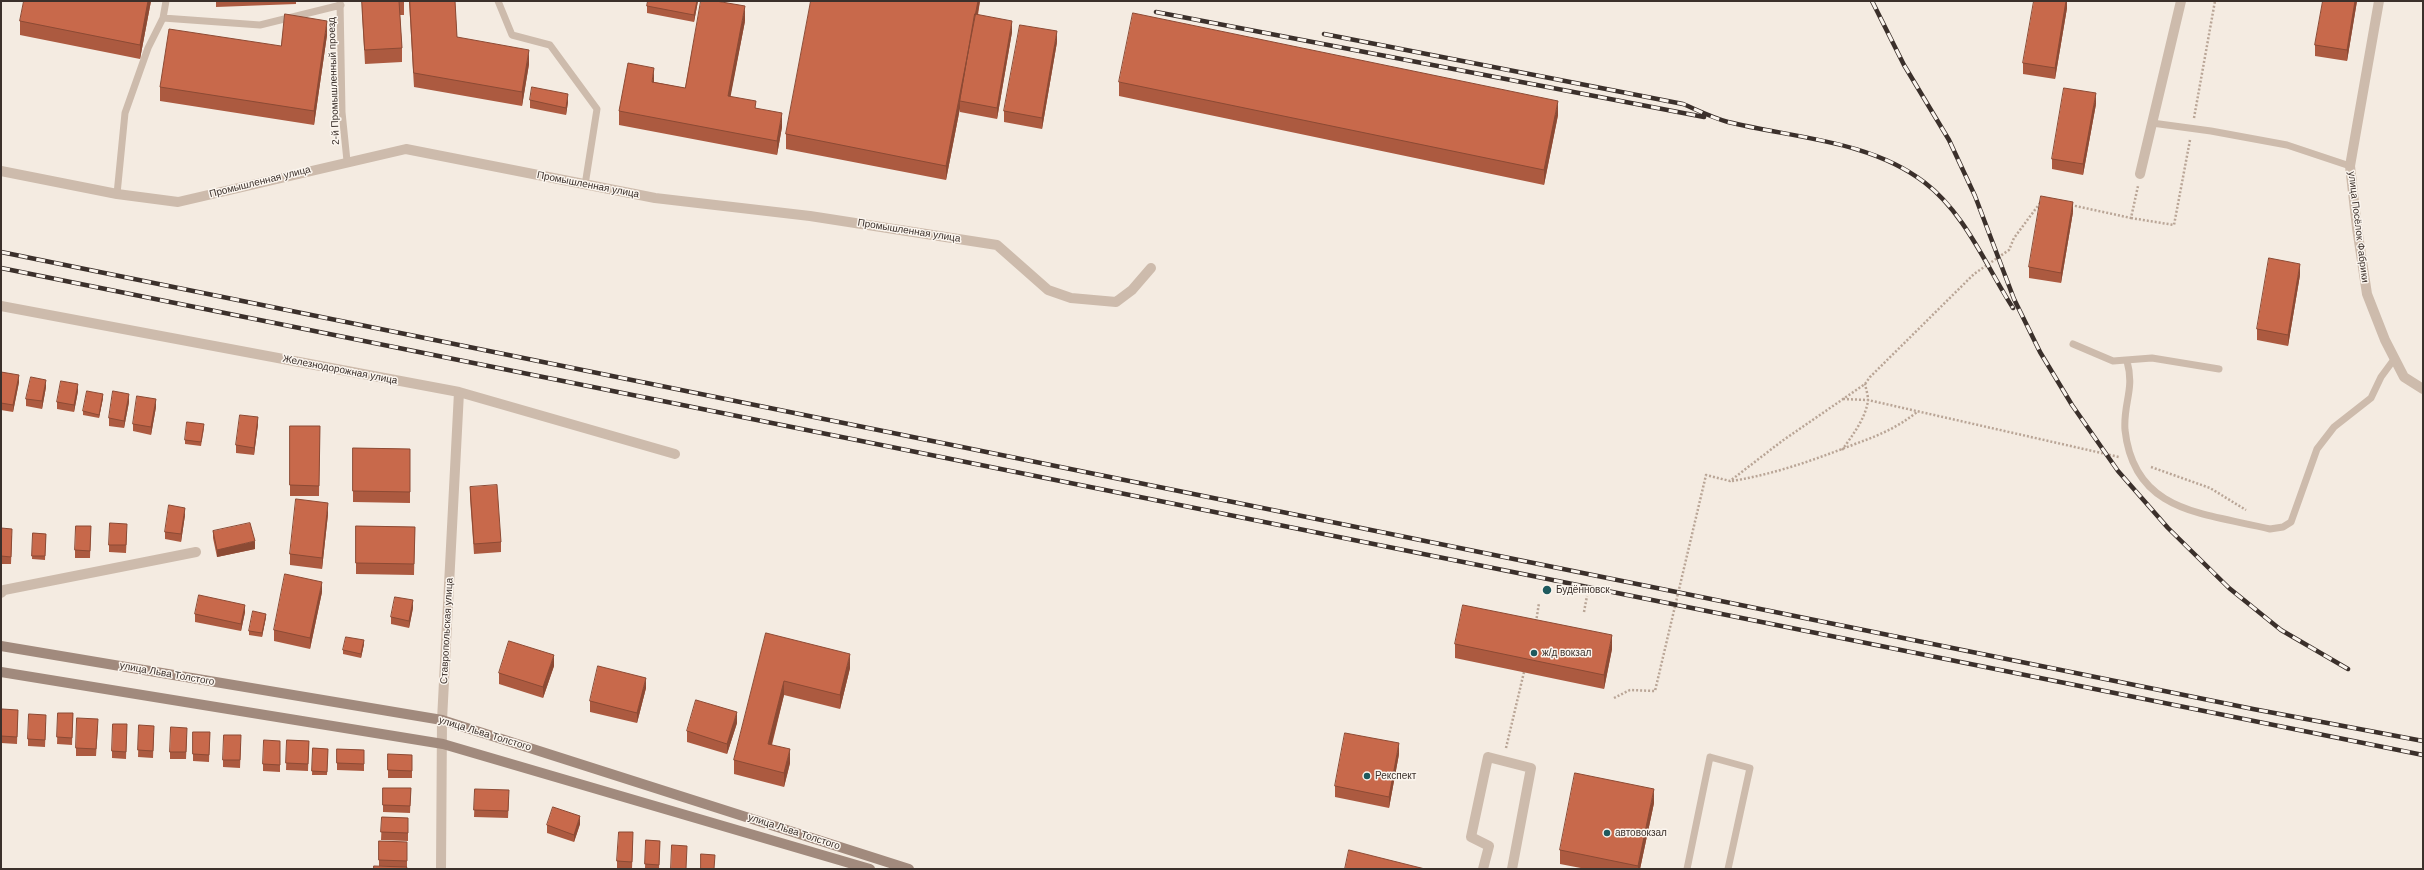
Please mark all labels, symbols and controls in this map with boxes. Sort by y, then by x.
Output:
street label: 2-й Промышленный проезд [326,17,342,145]
street label: Промышленная улица [208,164,312,200]
street label: Промышленная улица [536,169,640,201]
street label: улица Посёлок Фабрики [2345,171,2371,283]
street label: Промышленная улица [857,217,961,245]
street label: Железнодорожная улица [282,353,398,387]
street label: Ставропольская улица [438,578,456,684]
marker: Будённовск [1541,584,1553,596]
place label: Будённовск [1556,584,1610,596]
place label: ж/д вокзал [1542,647,1591,659]
marker: ж/д вокзал [1529,648,1539,658]
street label: улица Льва Толстого [119,660,215,688]
street label: улица Льва Толстого [437,714,533,754]
place label: Рекспект [1375,770,1416,782]
marker: Рекспект [1362,771,1372,781]
street label: улица Льва Толстого [746,811,842,853]
place label: автовокзал [1615,827,1667,839]
marker: автовокзал [1602,828,1612,838]

